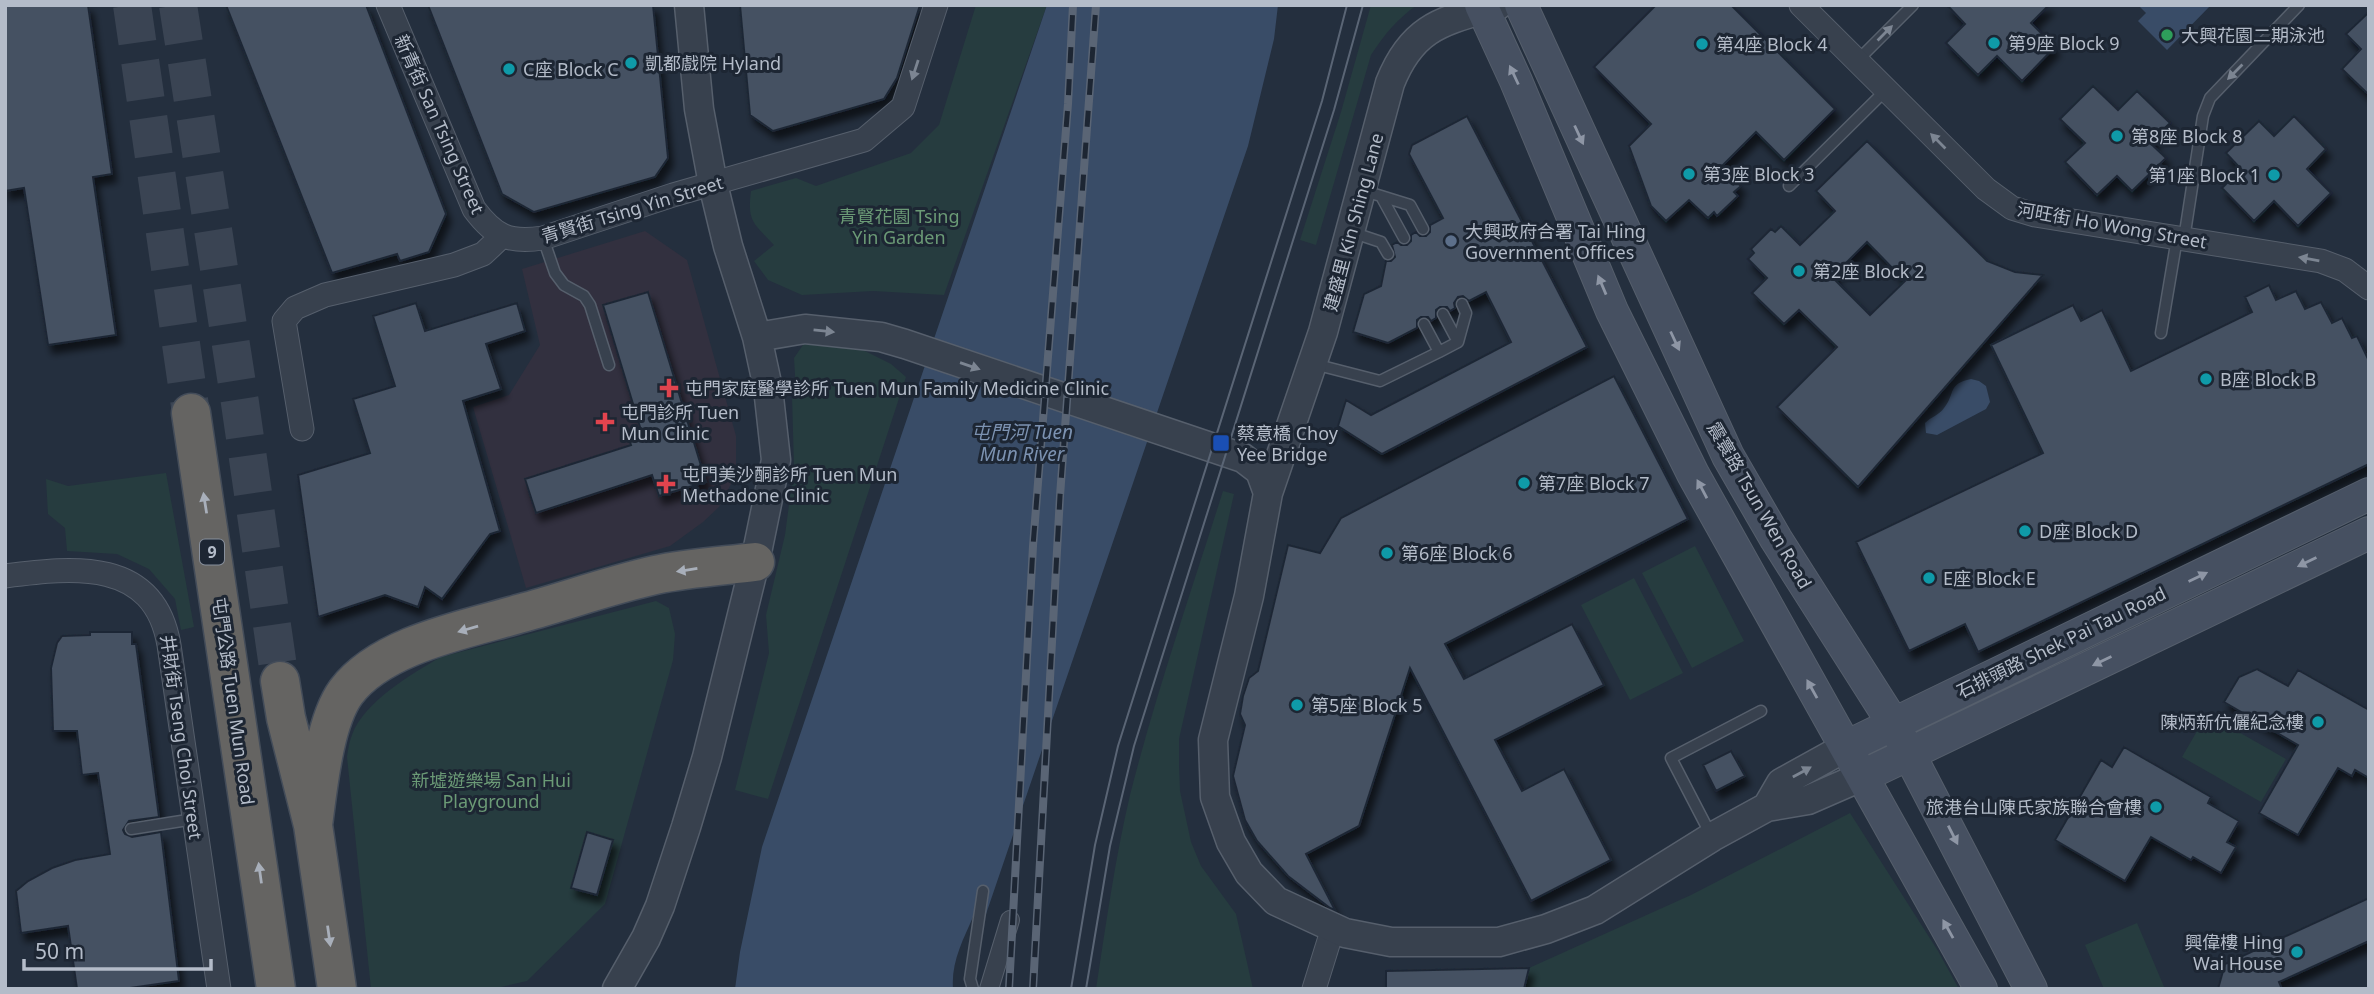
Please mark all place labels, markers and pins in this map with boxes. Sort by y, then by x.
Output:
place label: 大興花園二期泳池 [2181,23,2325,47]
marker: 大興花園二期泳池 [2159,27,2175,43]
place label: 第9座 Block 9 [2008,31,2119,55]
place label: 第4座 Block 4 [1716,32,1827,56]
marker: 第9座 Block 9 [1986,35,2002,51]
marker: 第4座 Block 4 [1694,36,1710,52]
place label: 凱都戲院 Hyland [645,51,781,75]
marker: 凱都戲院 Hyland [623,55,639,71]
place label: C座 Block C [523,57,619,81]
marker: C座 Block C [501,61,517,77]
place label: 第8座 Block 8 [2131,124,2242,148]
marker: 第8座 Block 8 [2109,128,2125,144]
place label: 第3座 Block 3 [1703,162,1814,186]
place label: 第1座 Block 1 [2149,163,2260,187]
marker: 第3座 Block 3 [1681,166,1697,182]
marker: 第1座 Block 1 [2266,167,2282,183]
place label: 大興政府合署 Tai Hing Government Offices [1465,219,1646,264]
marker: 大興政府合署 Tai Hing Government Offices [1443,233,1459,249]
place label: 第2座 Block 2 [1813,259,1924,283]
marker: 第2座 Block 2 [1791,263,1807,279]
place label: B座 Block B [2220,367,2316,391]
marker: B座 Block B [2198,371,2214,387]
place label: 屯門家庭醫學診所 Tuen Mun Family Medicine Clinic [685,376,1109,400]
marker: 屯門家庭醫學診所 Tuen Mun Family Medicine Clinic [659,378,679,398]
place label: 屯門診所 Tuen Mun Clinic [621,400,739,445]
marker: 屯門診所 Tuen Mun Clinic [595,412,615,432]
place label: 蔡意橋 Choy Yee Bridge [1237,421,1339,466]
marker: 蔡意橋 Choy Yee Bridge [1211,433,1231,453]
place label: 屯門美沙酮診所 Tuen Mun Methadone Clinic [682,462,897,507]
place label: 第7座 Block 7 [1538,471,1649,495]
marker: 屯門美沙酮診所 Tuen Mun Methadone Clinic [656,474,676,494]
marker: 第7座 Block 7 [1516,475,1532,491]
place label: D座 Block D [2039,519,2138,543]
marker: D座 Block D [2017,523,2033,539]
place label: 第6座 Block 6 [1401,541,1512,565]
marker: 第6座 Block 6 [1379,545,1395,561]
place label: E座 Block E [1943,566,2036,590]
marker: E座 Block E [1921,570,1937,586]
place label: 第5座 Block 5 [1311,693,1422,717]
marker: 第5座 Block 5 [1289,697,1305,713]
place label: 陳炳新伉儷紀念樓 [2160,710,2304,734]
marker: 陳炳新伉儷紀念樓 [2310,714,2326,730]
place label: 旅港台山陳氏家族聯合會樓 [1926,795,2142,819]
marker: 旅港台山陳氏家族聯合會樓 [2148,799,2164,815]
place label: 興偉樓 Hing Wai House [2184,930,2283,975]
marker: 興偉樓 Hing Wai House [2289,944,2305,960]

